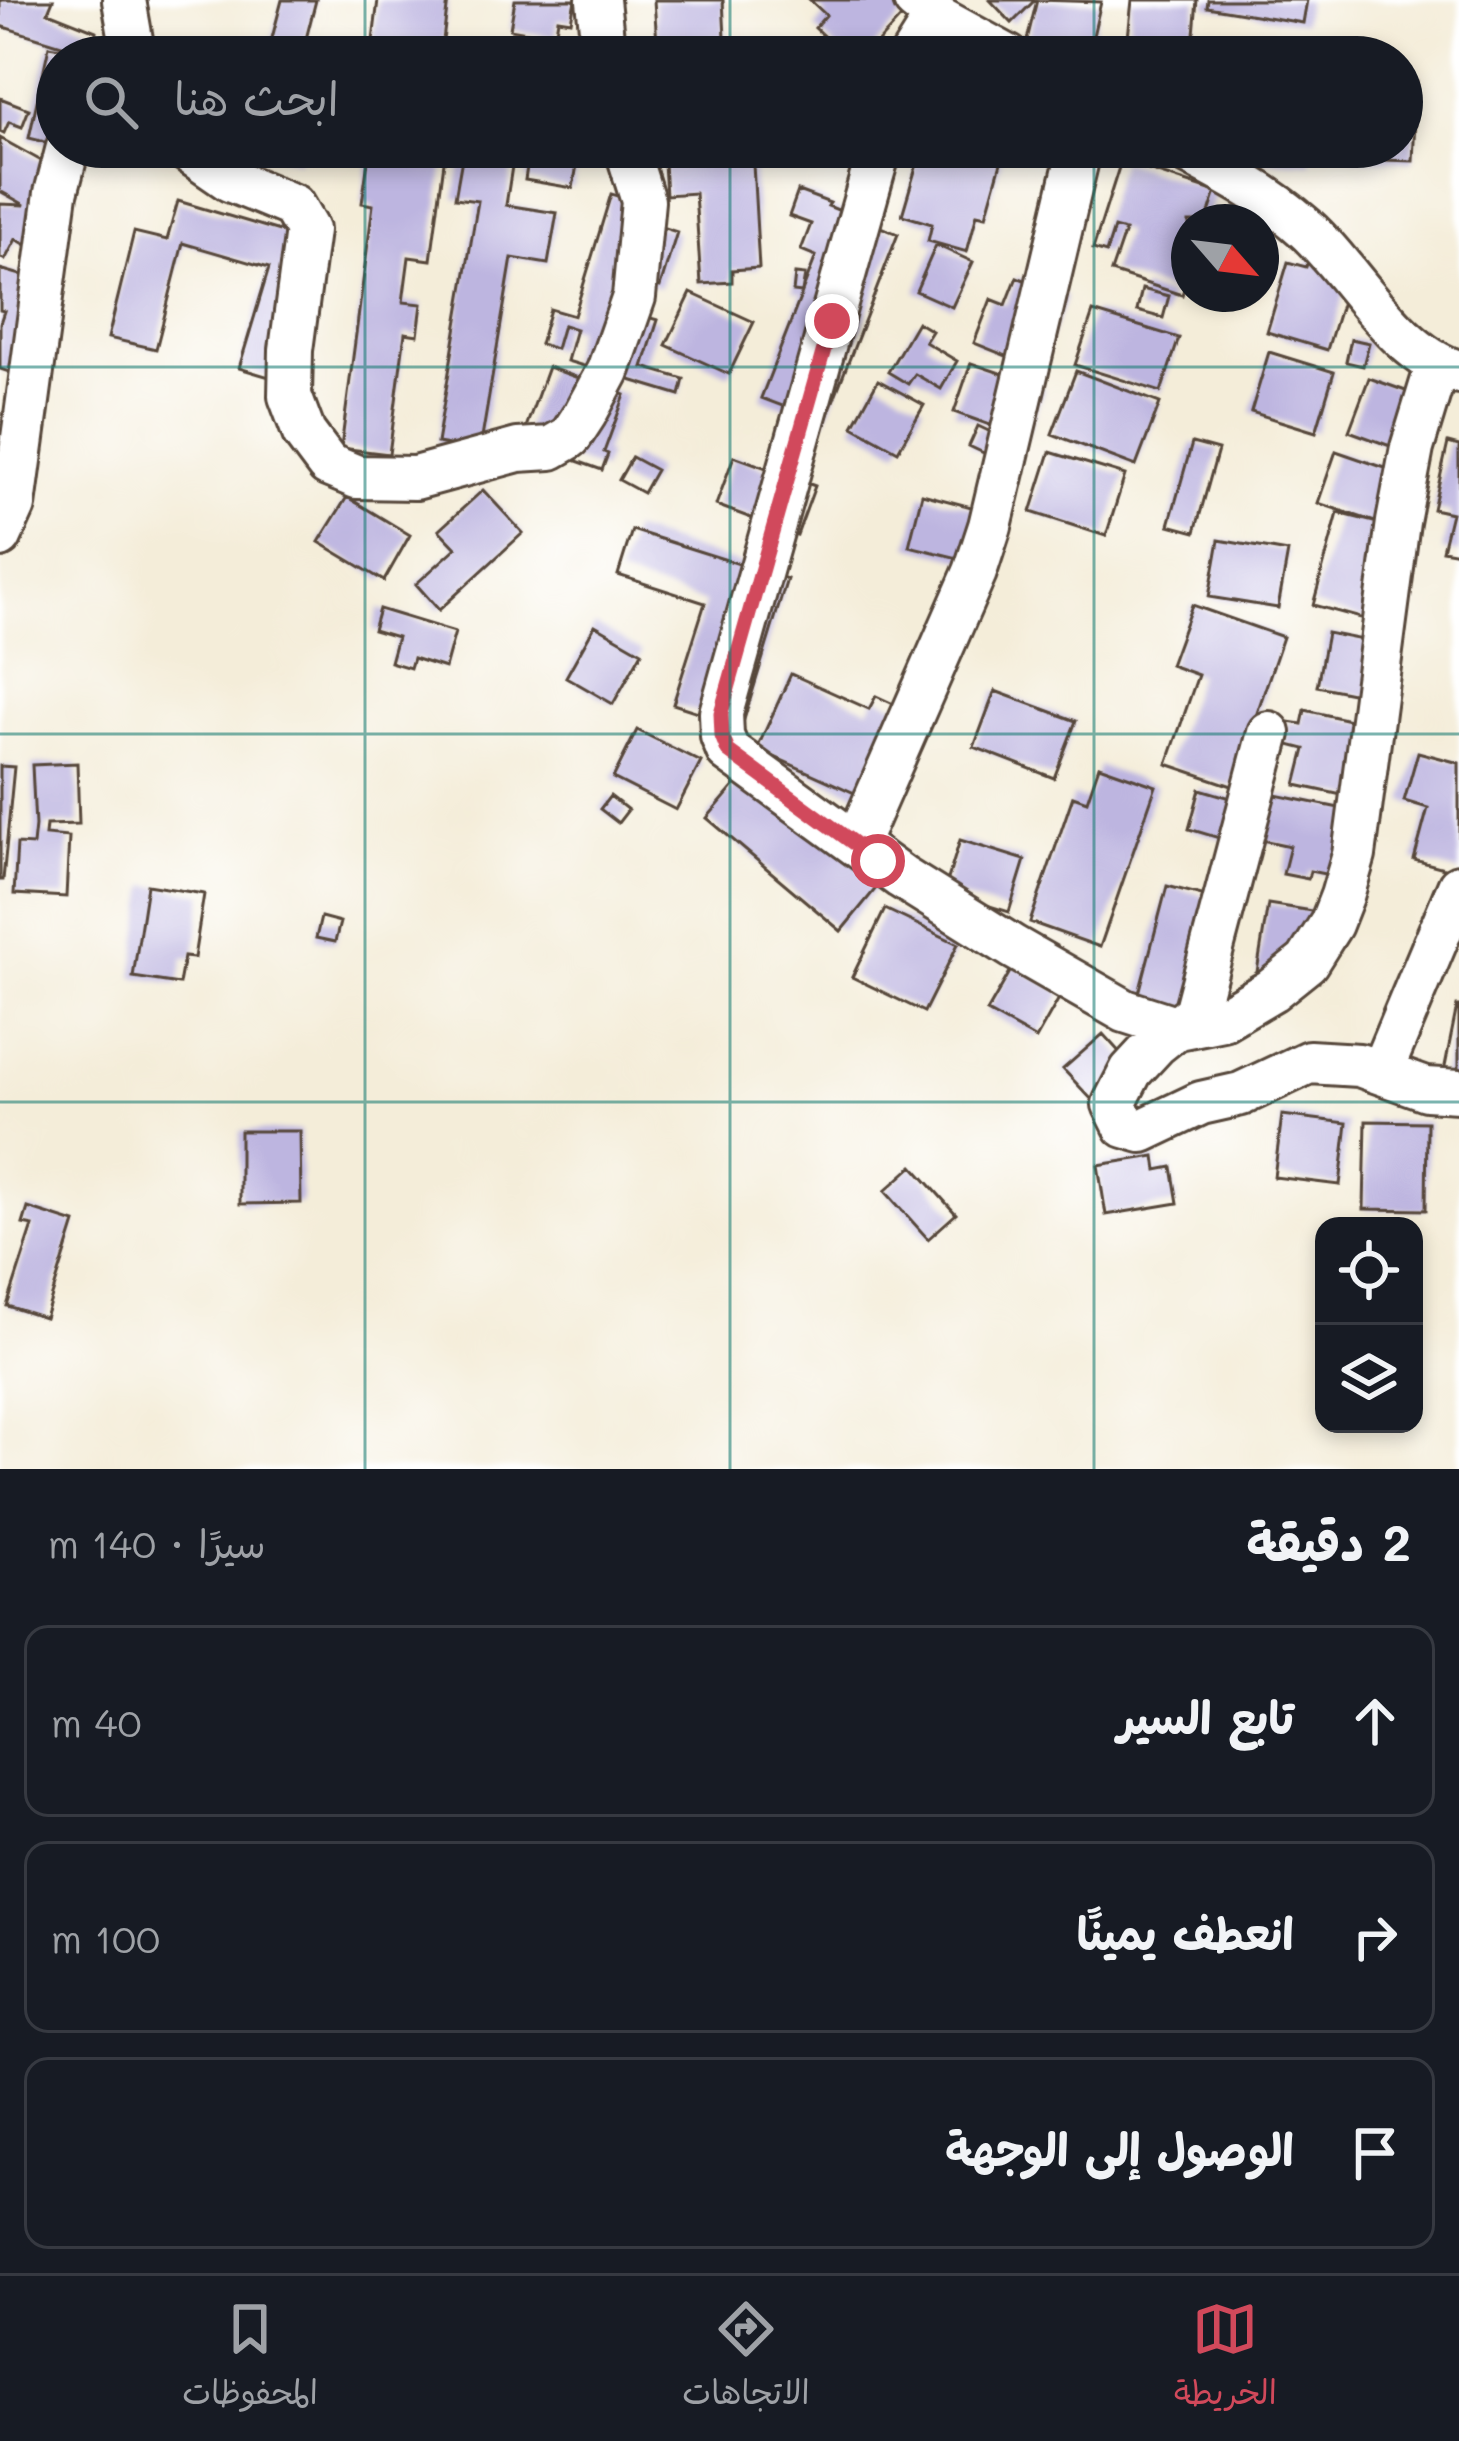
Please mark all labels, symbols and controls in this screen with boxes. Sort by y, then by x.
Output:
search box [36,36,1423,168]
text: ابحث هنا [174,68,339,126]
icon: search [78,69,144,135]
north arrow [1171,204,1279,312]
route end [805,294,859,348]
route start [851,834,905,888]
map controls [1315,1217,1423,1433]
button: locate [1315,1217,1423,1325]
button: layers [1315,1325,1423,1433]
text: 2 دقيقة [1246,1507,1411,1574]
text: سيرًا · 140 m [48,1517,266,1568]
text: تابع السير [1117,1687,1294,1745]
icon: ahead [1342,1688,1408,1754]
text: 40 m [51,1696,142,1747]
text: انعطف يمينًا [1077,1903,1294,1961]
icon: right [1342,1904,1408,1970]
text: 100 m [51,1912,160,1963]
text: الوصول إلى الوجهة [945,2119,1294,2177]
icon: arrive [1342,2120,1408,2186]
tab: المحفوظات [182,2296,318,2422]
tab: الاتجاهات [682,2296,810,2422]
tab: الخريطة [1174,2296,1277,2422]

